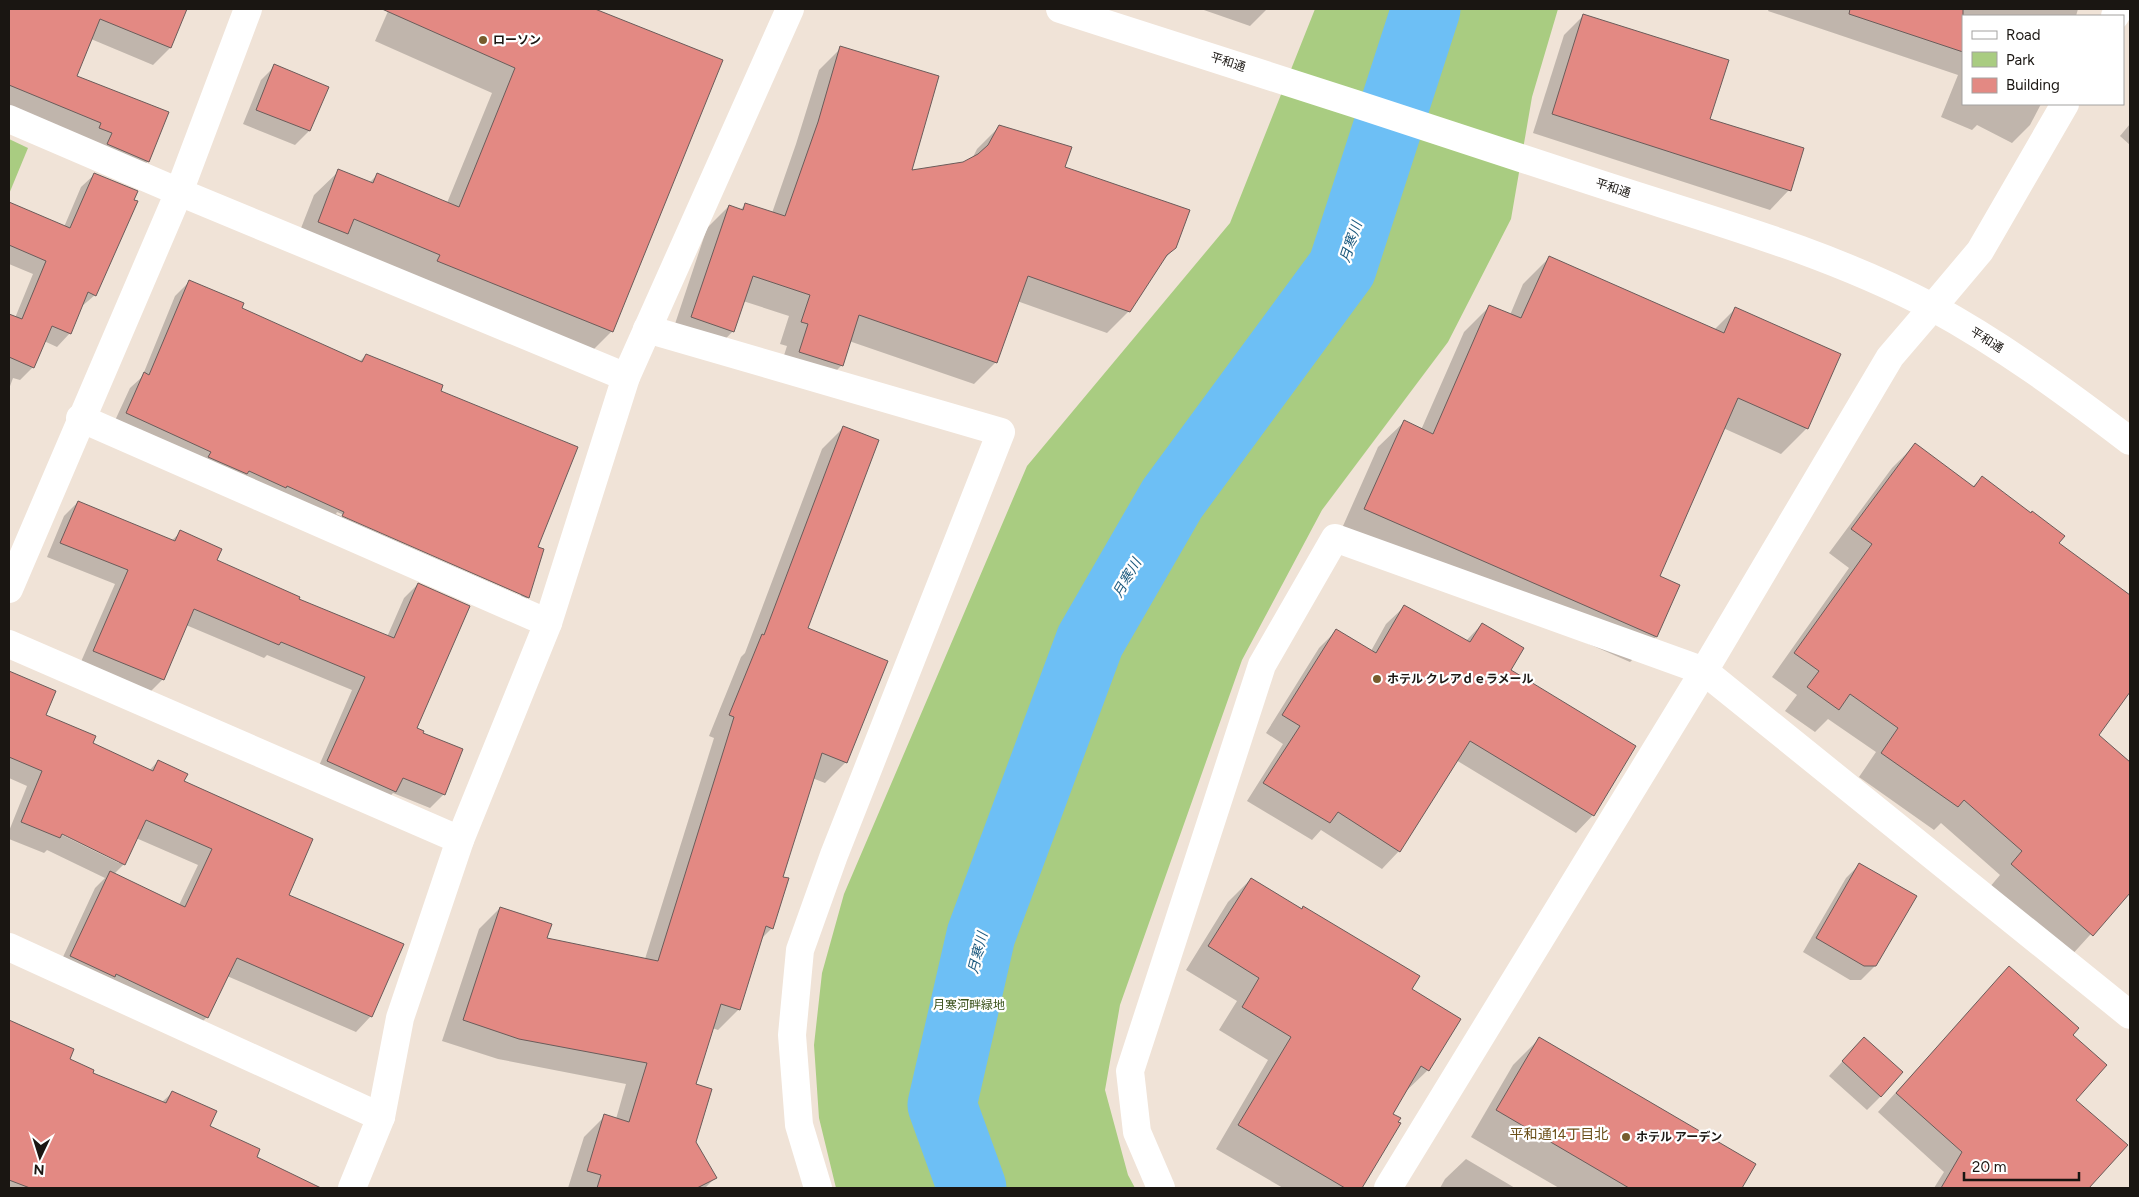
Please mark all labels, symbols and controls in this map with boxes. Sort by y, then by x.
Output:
legend [1962,15,2124,105]
text: Road [2006,26,2041,44]
place label: ローソン [493,33,541,47]
marker: ローソン [477,34,489,46]
street label: 平和通 [1209,50,1247,74]
text: Park [2006,51,2035,69]
text: Building [2006,76,2060,94]
street label: 平和通 [1594,176,1632,200]
water label: 月寒川 [1336,217,1366,265]
street label: 平和通 [1968,325,2006,355]
water label: 月寒川 [1109,554,1146,600]
place label: ホテル クレアｄｅラメール [1387,672,1534,686]
marker: ホテル クレアｄｅラメール [1371,673,1383,685]
water label: 月寒川 [965,929,992,975]
park label: 月寒河畔緑地 [933,998,1005,1012]
district label: 平和通14丁目北 [1510,1126,1608,1143]
place label: ホテル アーデン [1636,1130,1722,1144]
marker: ホテル アーデン [1620,1131,1632,1143]
north arrow [15,1132,65,1182]
scale bar [1964,1150,2079,1182]
text: 20 m [1972,1158,2006,1176]
text: N [33,1161,45,1178]

